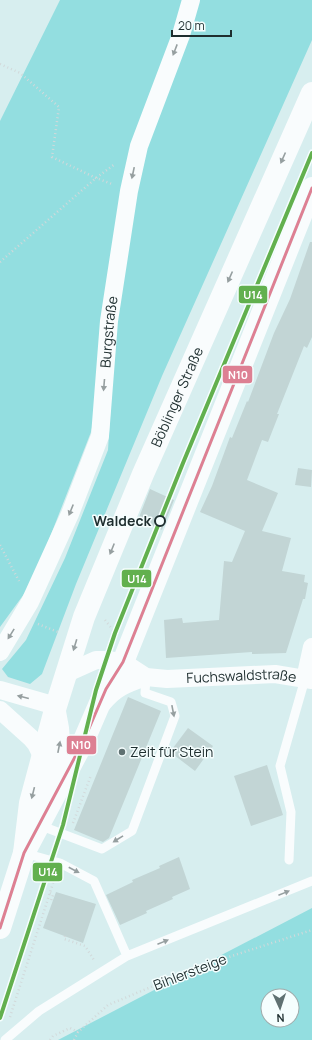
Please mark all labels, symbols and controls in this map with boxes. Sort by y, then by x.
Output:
scale bar [172,12,231,38]
text: 20 m [178,17,205,34]
one-way arrow [172,45,178,57]
one-way arrow [280,153,286,164]
one-way arrow [130,167,136,179]
one-way arrow [227,271,233,283]
line badge: U14 [238,285,268,304]
text: U14 [243,287,263,302]
street label: Burgstraße [95,295,122,369]
street label: Böblinger Straße [146,344,207,450]
line badge: N10 [222,365,253,384]
text: N10 [228,367,248,382]
one-way arrow [100,379,107,391]
one-way arrow [68,504,74,516]
place label: Waldeck [93,511,151,530]
marker: Waldeck [154,515,166,527]
one-way arrow [109,543,115,554]
line badge: U14 [121,569,152,588]
text: U14 [127,571,147,586]
one-way arrow [7,628,14,640]
one-way arrow [72,639,78,651]
street label: Fuchswaldstraße [186,664,298,687]
one-way arrow [17,693,29,699]
one-way arrow [170,705,176,717]
line badge: N10 [66,735,97,755]
text: N10 [71,737,91,752]
one-way arrow [57,741,63,753]
place label: Zeit für Stein [130,742,213,761]
marker: Zeit für Stein [117,747,127,757]
one-way arrow [29,787,35,800]
one-way arrow [112,836,124,843]
line badge: U14 [32,862,63,882]
text: U14 [38,864,58,879]
one-way arrow [68,867,80,873]
one-way arrow [278,890,289,896]
one-way arrow [158,938,170,944]
street label: Bihlersteige [150,949,229,994]
north arrow [260,988,300,1028]
text: N [276,1011,285,1026]

